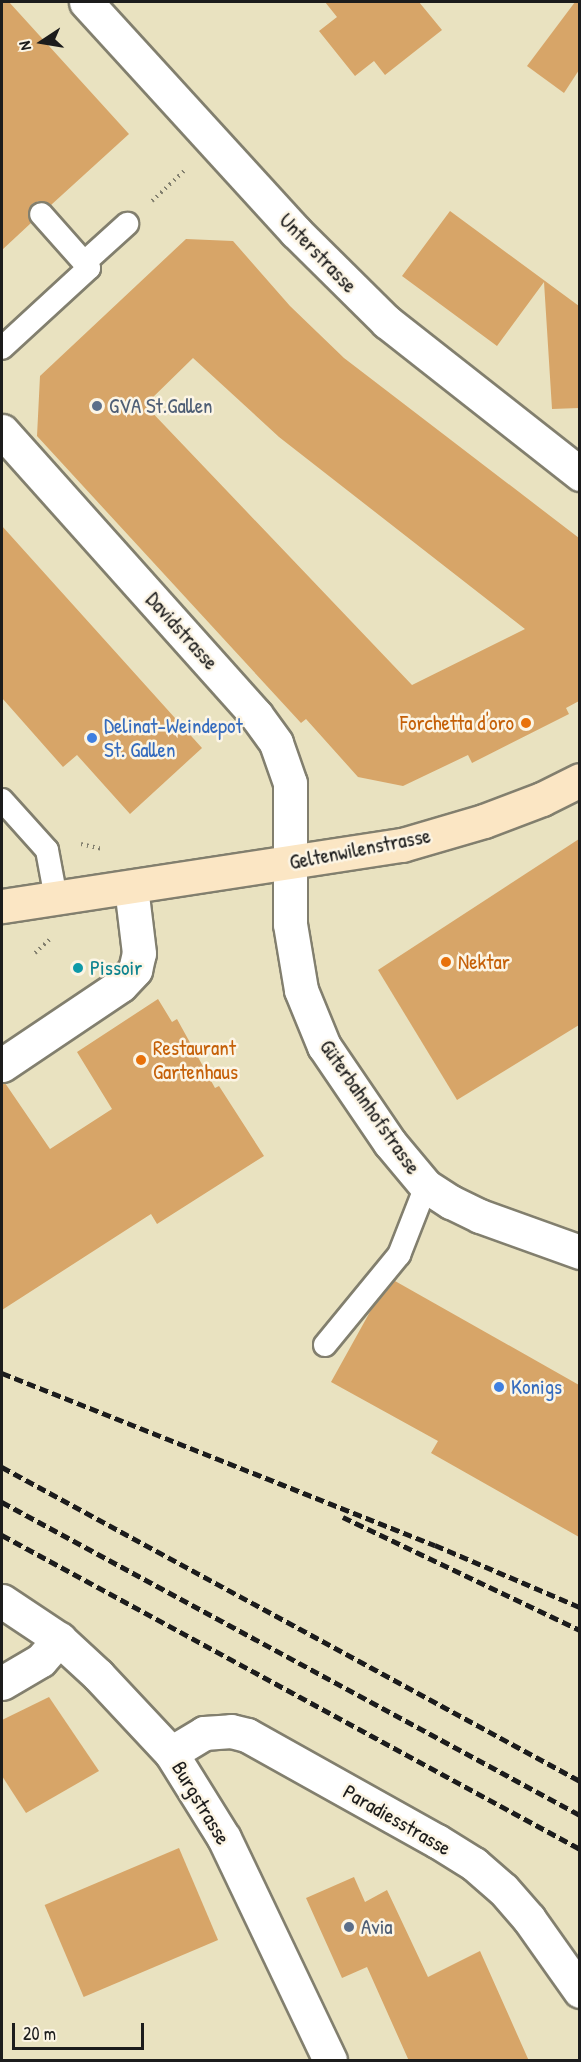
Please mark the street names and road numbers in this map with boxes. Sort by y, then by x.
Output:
street label: Unterstrasse [274,208,362,298]
street label: Davidstrasse [141,587,223,675]
street label: Geltenwilenstrasse [287,823,433,875]
street label: Güterbahnhofstrasse [314,1035,426,1179]
street label: Burgstrasse [166,1757,236,1849]
street label: Paradiesstrasse [339,1779,455,1861]

